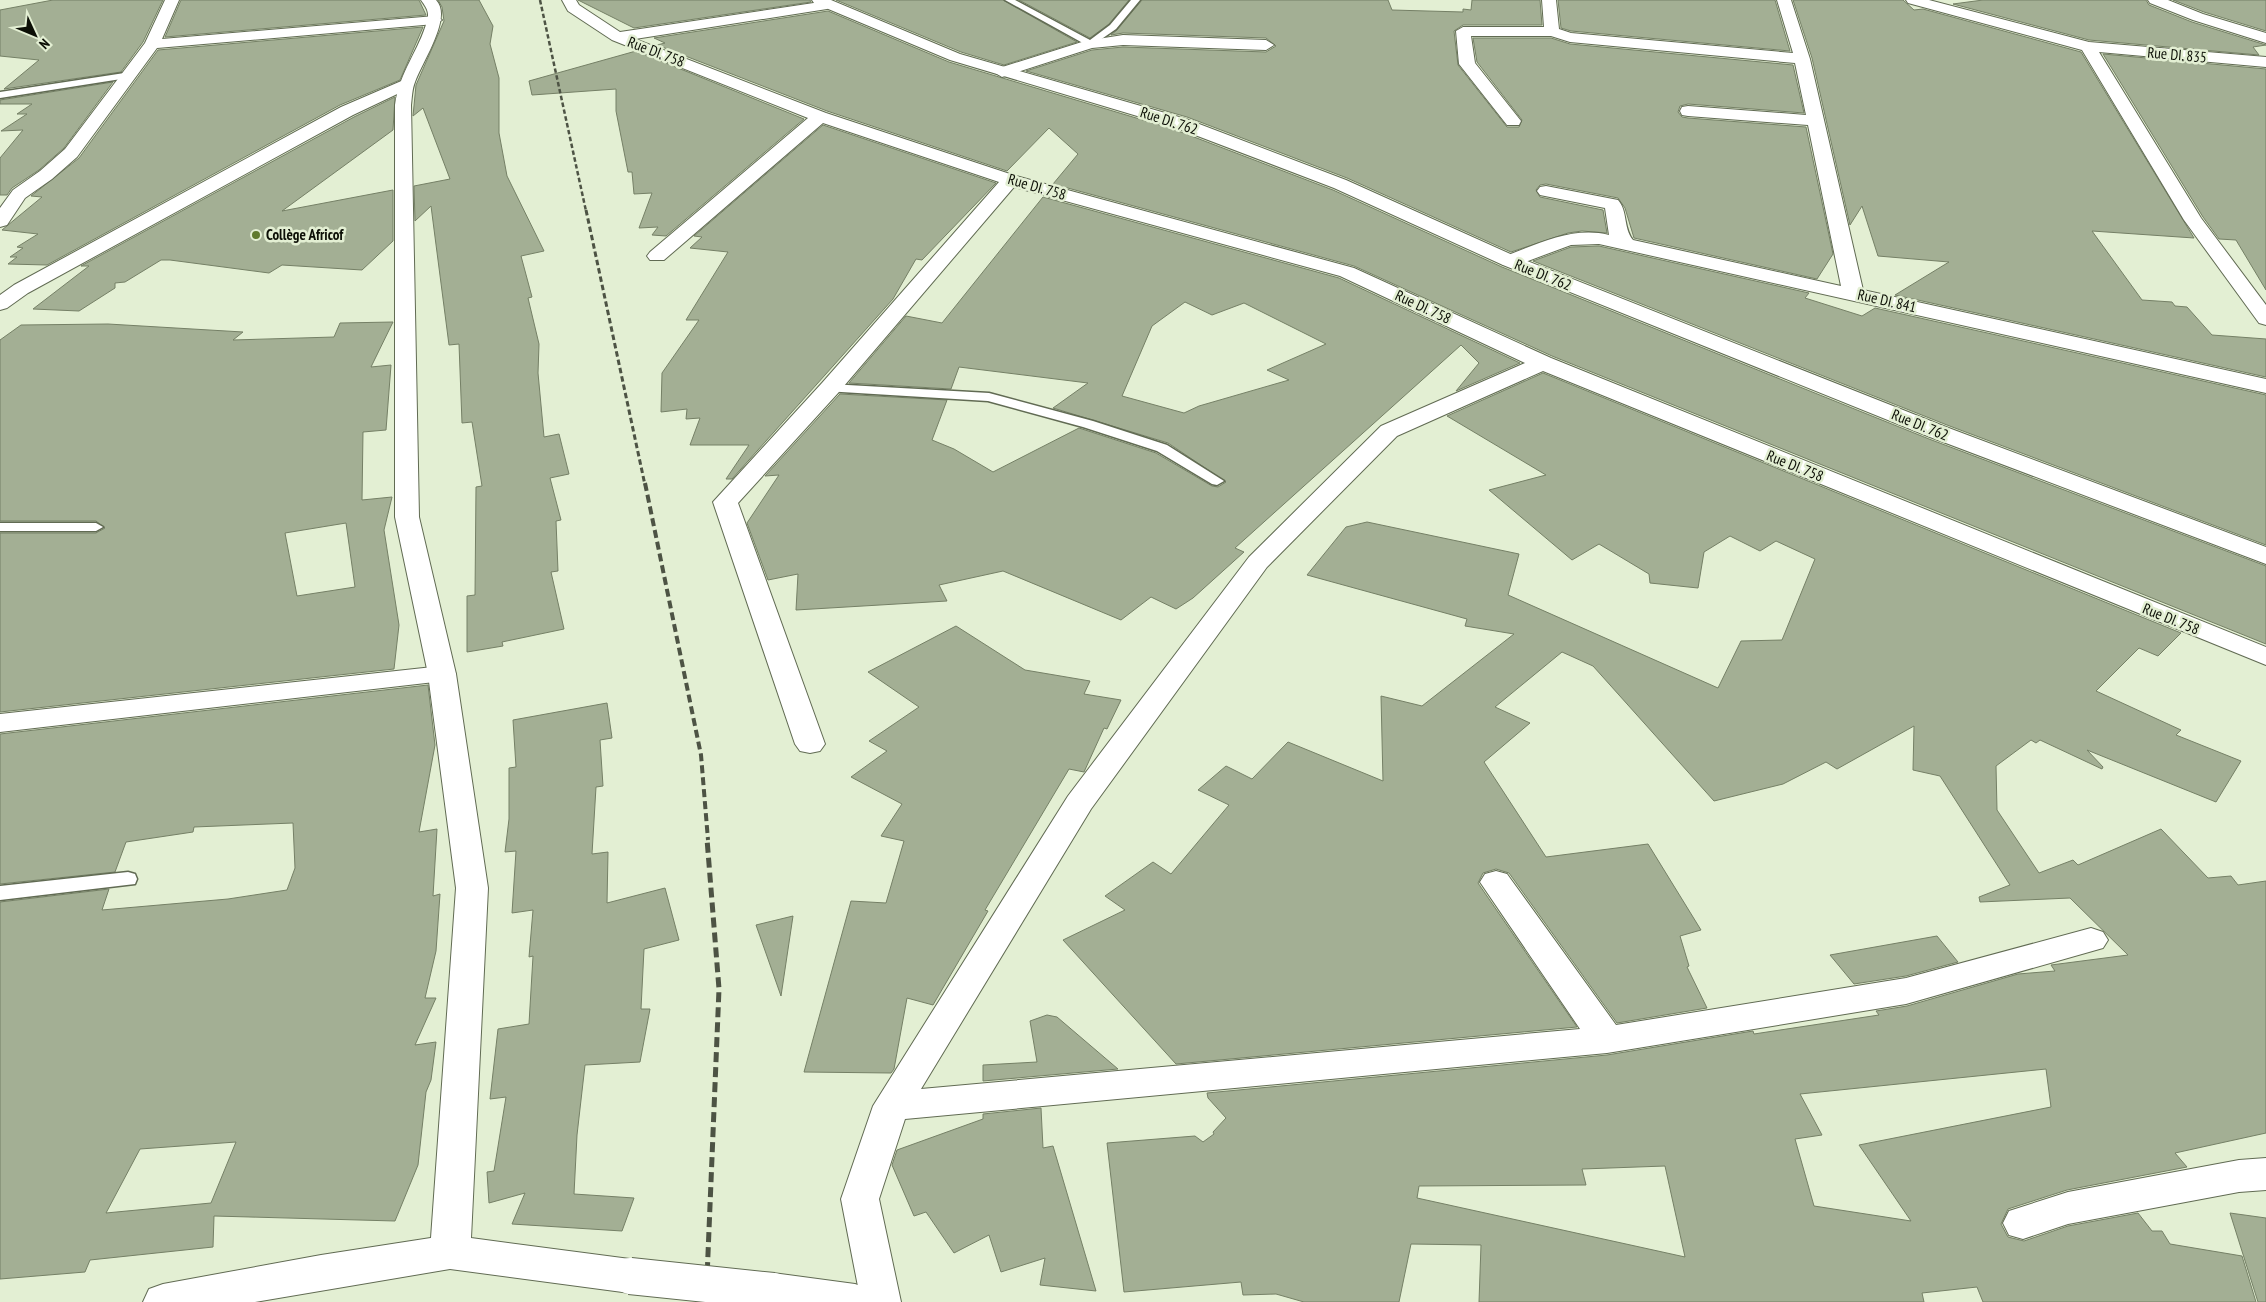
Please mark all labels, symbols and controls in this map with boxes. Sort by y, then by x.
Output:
north arrow [10,10,60,60]
street label: Rue DI. 758 [625,32,687,71]
text: N [35,35,53,53]
street label: Rue DI. 835 [2147,42,2208,67]
street label: Rue DI. 762 [1138,102,1200,139]
street label: Rue DI. 758 [1006,169,1068,204]
place label: Collège Africof [266,225,344,244]
marker: Collège Africof [250,229,262,241]
street label: Rue DI. 762 [1512,255,1574,295]
street label: Rue DI. 758 [1392,285,1454,328]
street label: Rue DI. 841 [1856,285,1918,316]
street label: Rue DI. 762 [1889,405,1951,445]
street label: Rue DI. 758 [1764,446,1826,486]
street label: Rue DI. 758 [2140,599,2202,639]

